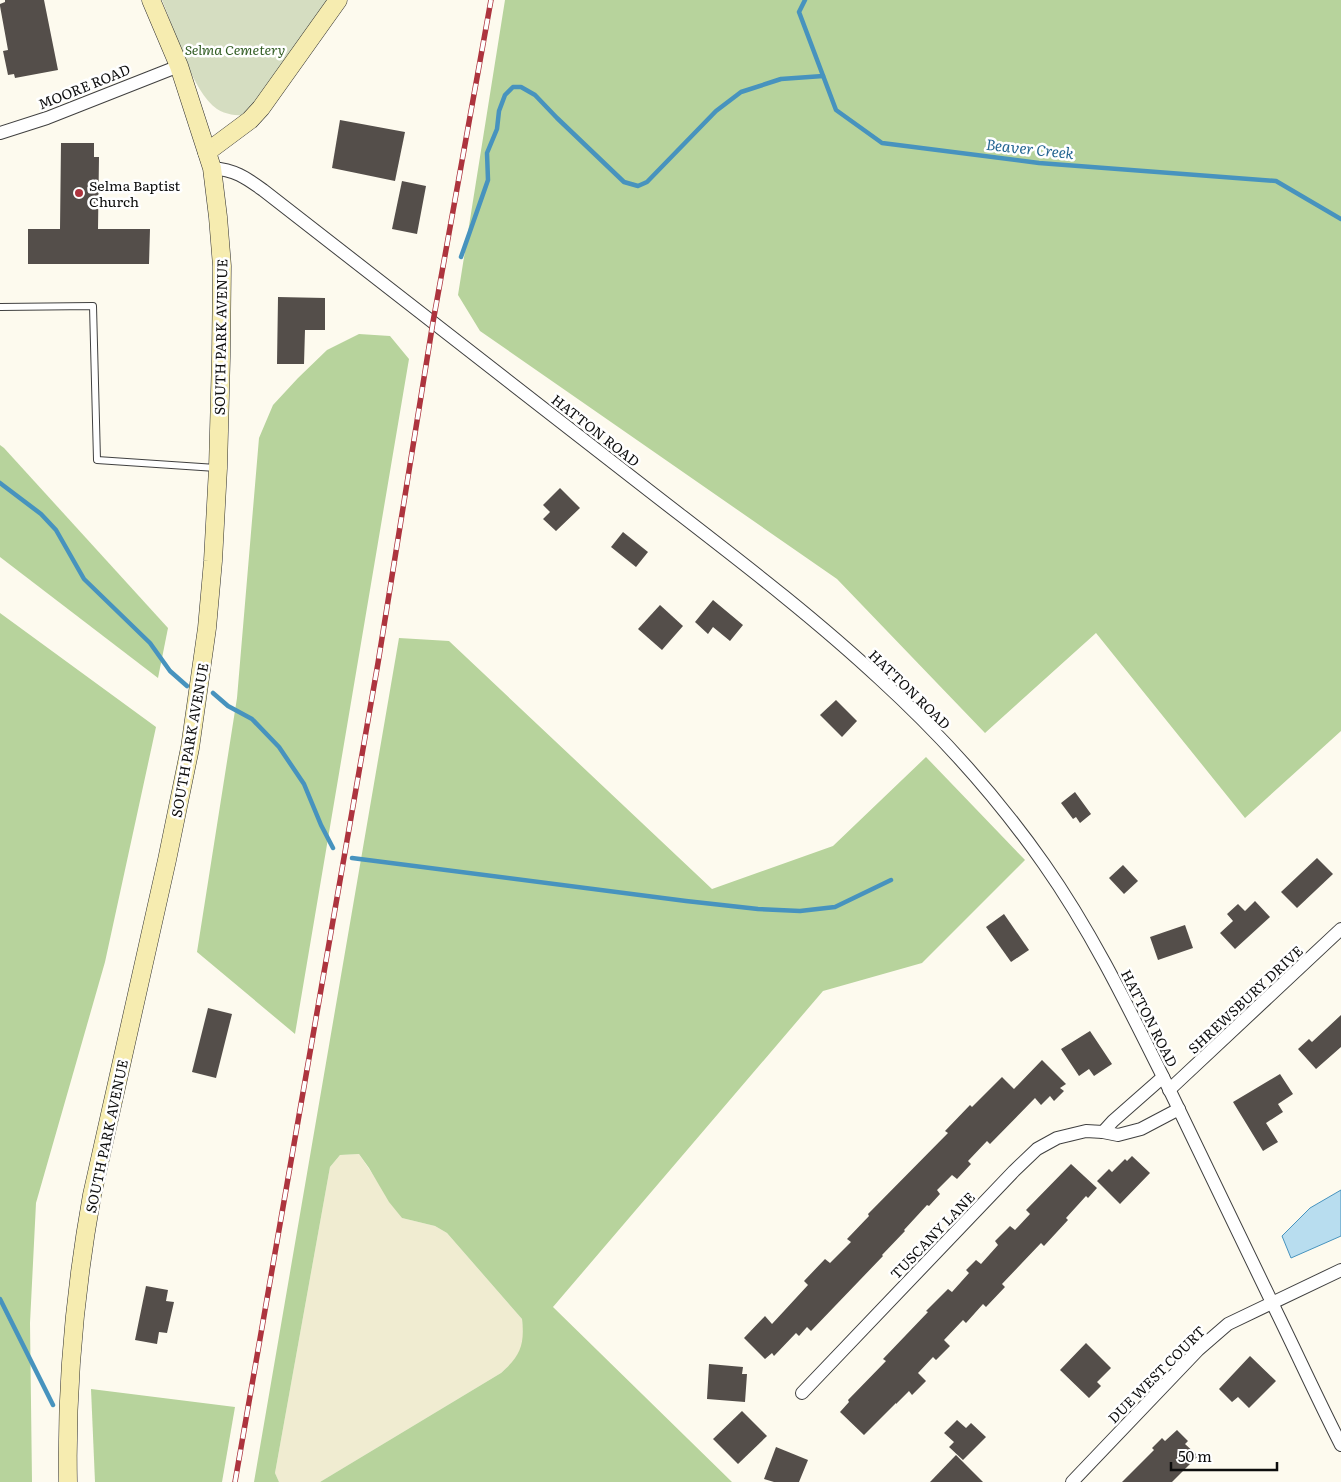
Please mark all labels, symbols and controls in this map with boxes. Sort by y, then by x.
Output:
park label: Selma Cemetery [185,39,285,59]
street label: MOORE ROAD [35,58,133,114]
water label: Beaver Creek [985,132,1076,164]
place label: Selma Baptist Church [89,175,181,211]
marker: Selma Baptist Church [73,187,85,199]
street label: SOUTH PARK AVENUE [209,258,231,415]
street label: HATTON ROAD [548,389,644,471]
street label: HATTON ROAD [865,645,956,734]
street label: SOUTH PARK AVENUE [166,661,212,819]
street label: SHREWSBURY DRIVE [1183,940,1307,1058]
street label: HATTON ROAD [1117,966,1183,1070]
street label: SOUTH PARK AVENUE [80,1057,132,1215]
street label: TUSCANY LANE [885,1187,979,1283]
street label: DUE WEST COURT [1103,1321,1209,1427]
scale bar [1171,1440,1277,1472]
text: 50 m [1178,1444,1212,1467]

